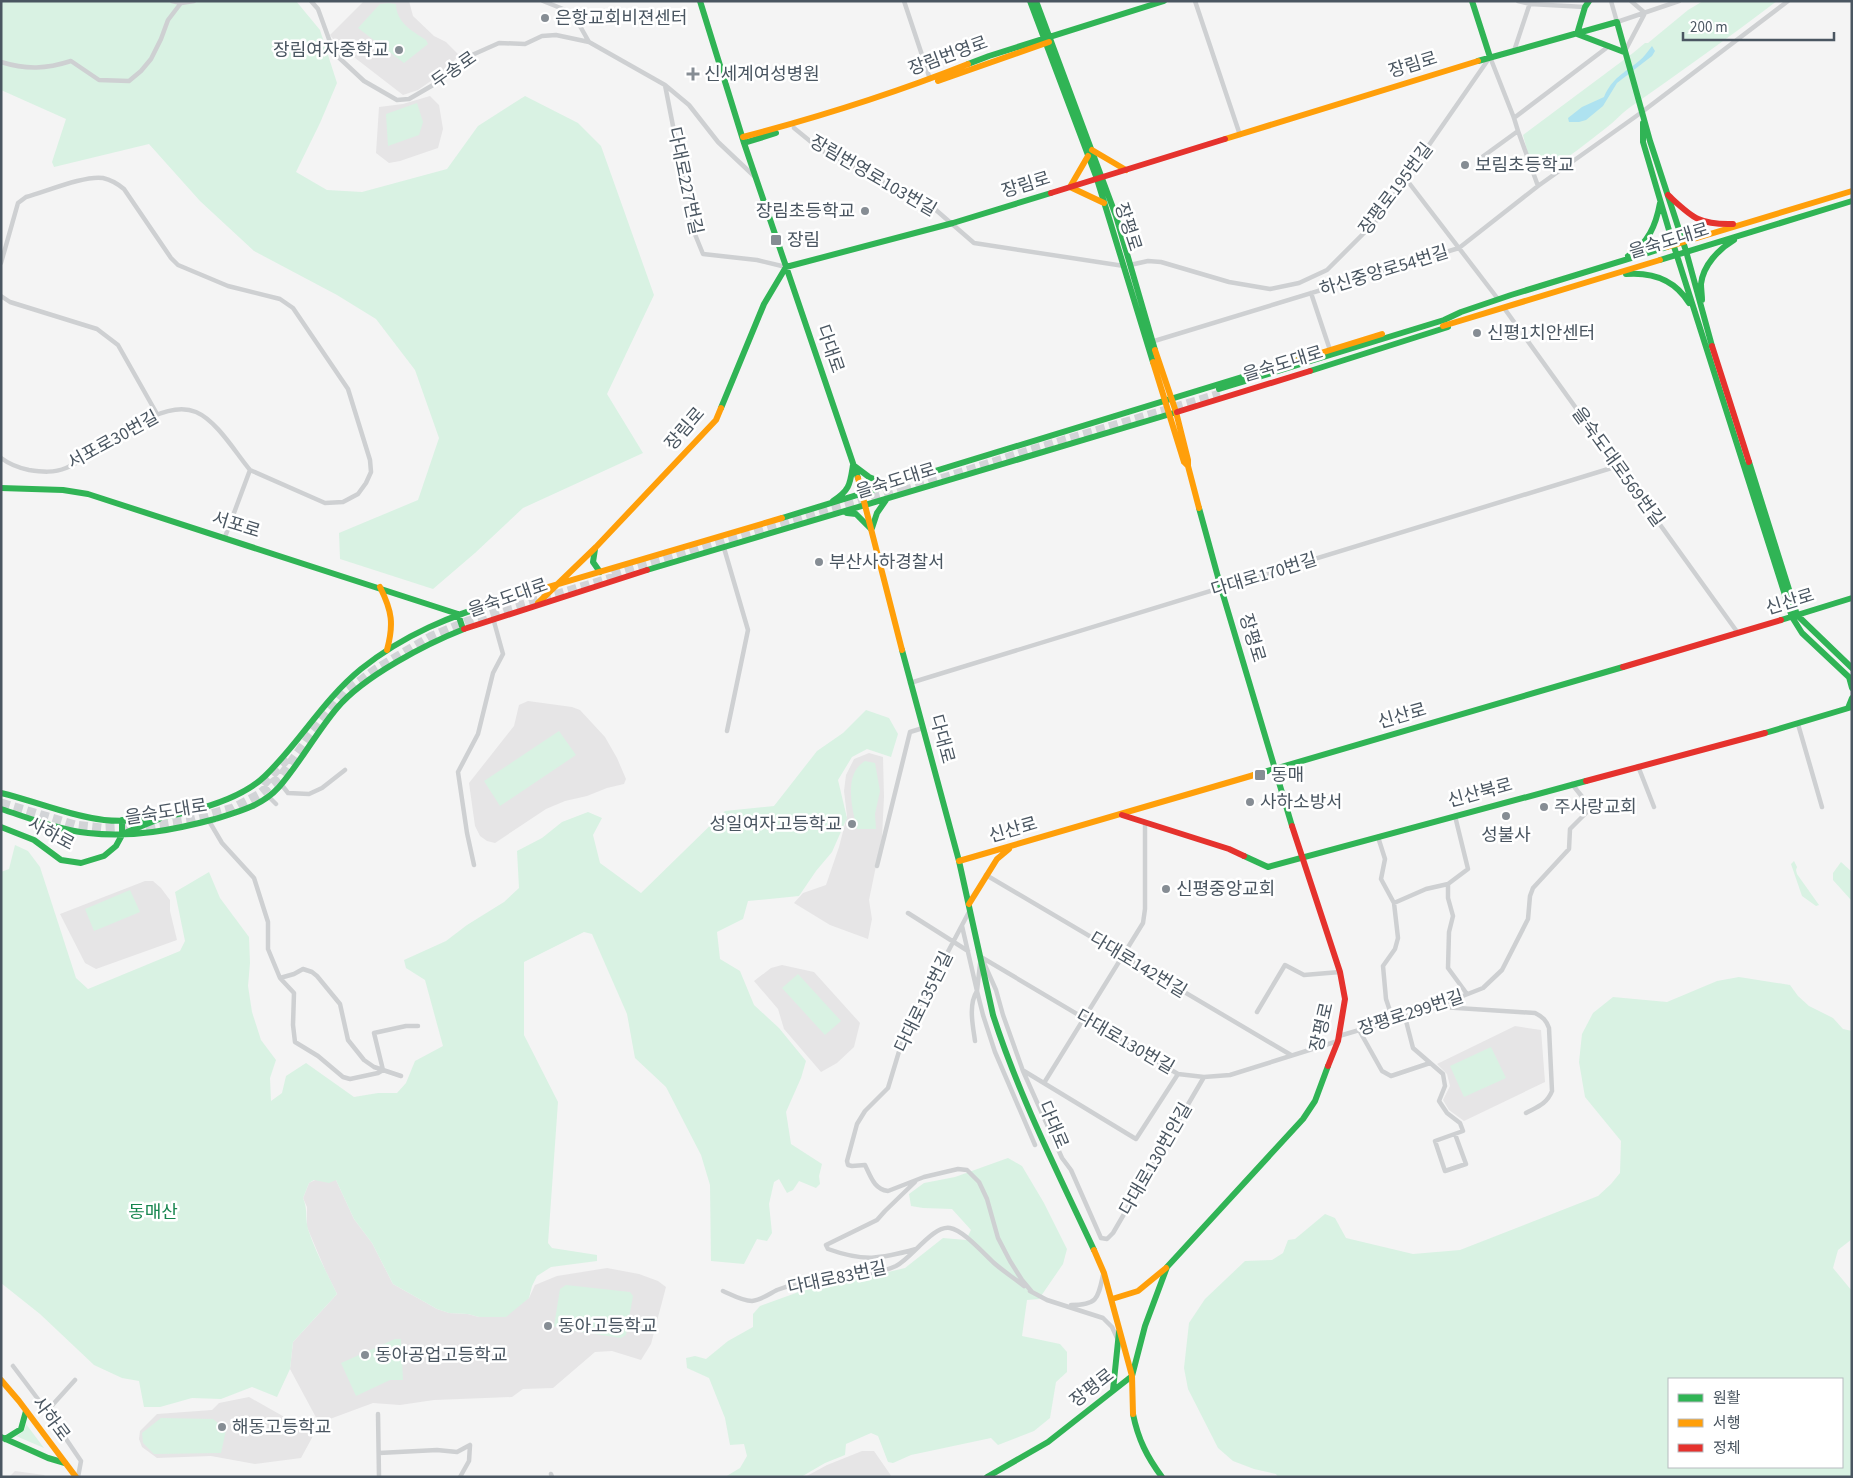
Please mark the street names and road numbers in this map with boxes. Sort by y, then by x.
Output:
street label: 장림번영로 [905,30,991,82]
street label: 두송로 [426,46,482,94]
street label: 장림로 [1386,46,1440,84]
street label: 다대로227번길 [661,125,709,237]
street label: 장림번영로103번길 [805,129,941,223]
street label: 장평로195번길 [1353,138,1439,240]
street label: 장림로 [999,166,1053,204]
street label: 장평로 [1108,200,1148,254]
street label: 을숙도대로 [1626,217,1712,265]
street label: 하신중앙로54번길 [1316,239,1452,303]
street label: 다대로 [810,321,850,377]
street label: 을숙도대로 [1240,340,1326,388]
street label: 장림로 [659,402,711,456]
street label: 을숙도대로569번길 [1566,402,1670,532]
street label: 서포로30번길 [63,405,163,475]
street label: 을숙도대로 [853,457,939,505]
street label: 서포로 [209,506,263,544]
street label: 다대로170번길 [1208,547,1320,603]
street label: 을숙도대로 [465,573,551,623]
street label: 신산로 [1763,583,1817,621]
street label: 장평로 [1233,611,1271,665]
street label: 신산로 [1375,697,1429,735]
street label: 다대로 [923,712,961,766]
street label: 신산북로 [1445,772,1515,814]
street label: 을숙도대로 [123,793,209,831]
street label: 사하로 [23,811,79,857]
street label: 신산로 [986,811,1040,849]
street label: 다대로142번길 [1085,926,1191,1004]
street label: 다대로135번길 [889,947,959,1057]
street label: 장평로299번길 [1355,984,1467,1042]
street label: 장평로 [1304,1000,1340,1054]
street label: 다대로130번길 [1071,1004,1179,1080]
street label: 다대로 [1032,1097,1074,1153]
street label: 다대로130번안길 [1114,1098,1198,1220]
street label: 다대로83번길 [785,1255,889,1301]
street label: 장평로 [1065,1363,1119,1413]
street label: 사하로 [26,1392,76,1446]

